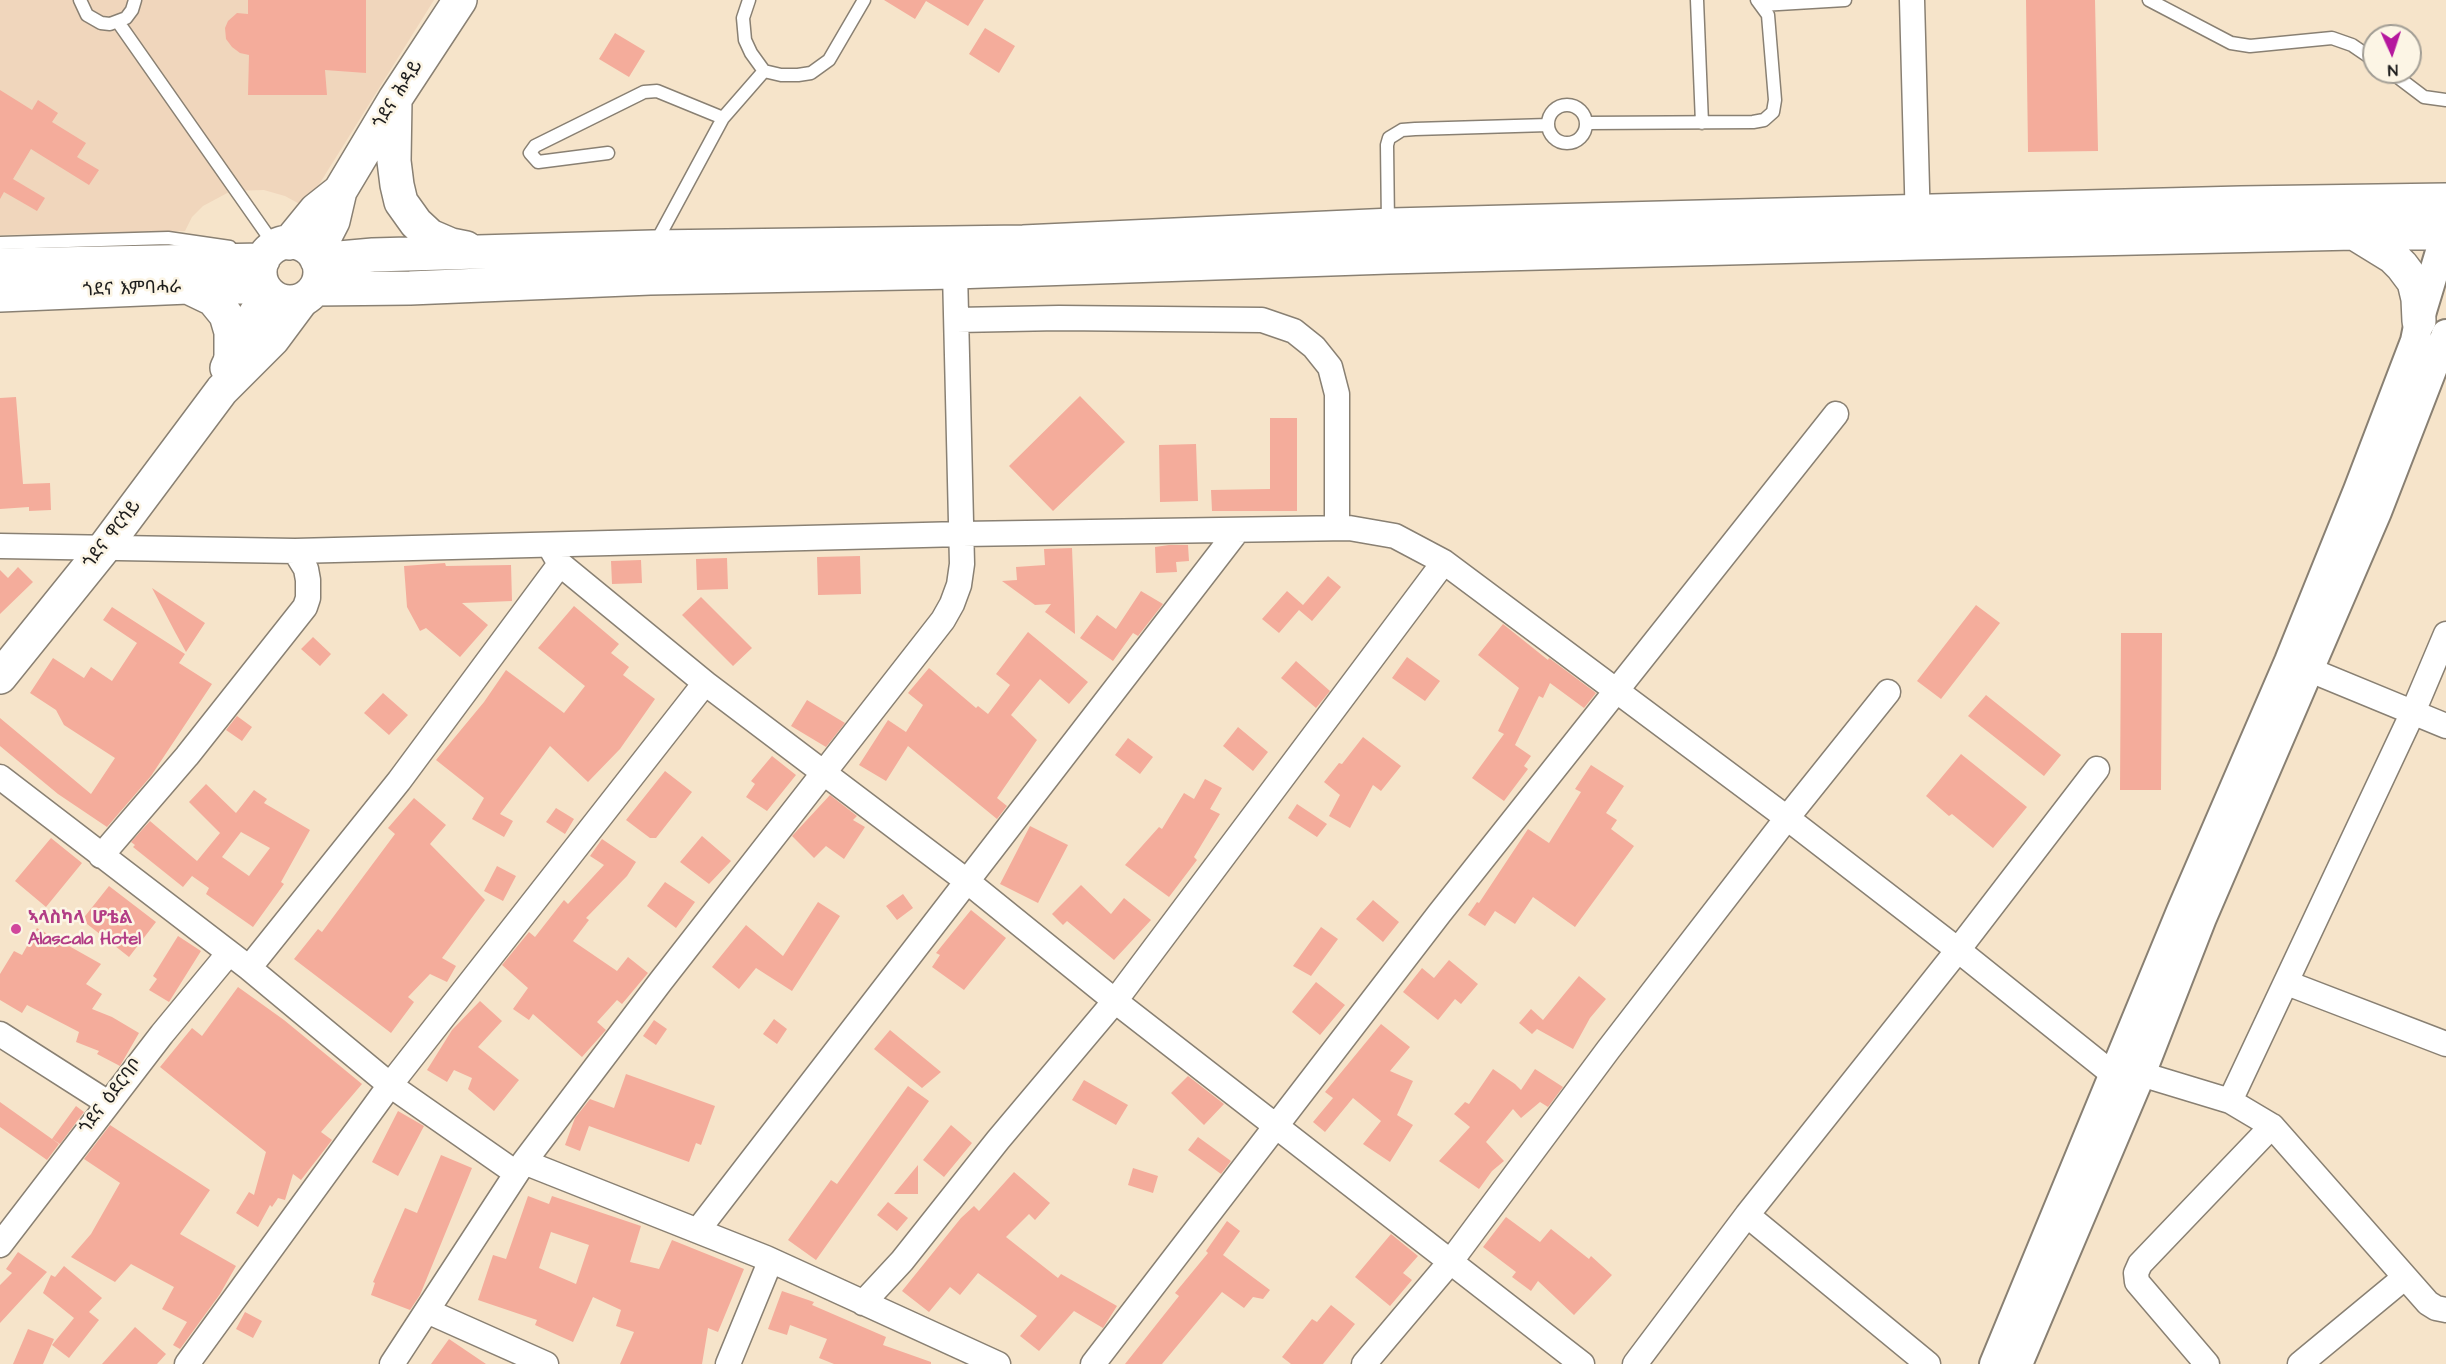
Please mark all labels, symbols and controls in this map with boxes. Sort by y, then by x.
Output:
north arrow [2362,24,2422,84]
street label: ጎደና ሕዳይ [370,57,428,133]
text: N [2387,59,2398,81]
street label: ጎደና እምባሓራ [82,277,182,303]
street label: ጎደና ዋርሳይ [80,496,146,574]
place label: ኣላስካላ ሆቴል Alascala Hotel [28,908,141,950]
marker: ኣላስካላ ሆቴል Alascala Hotel [9,922,23,936]
street label: ጎደና ዕደርባቦ [76,1055,148,1139]

